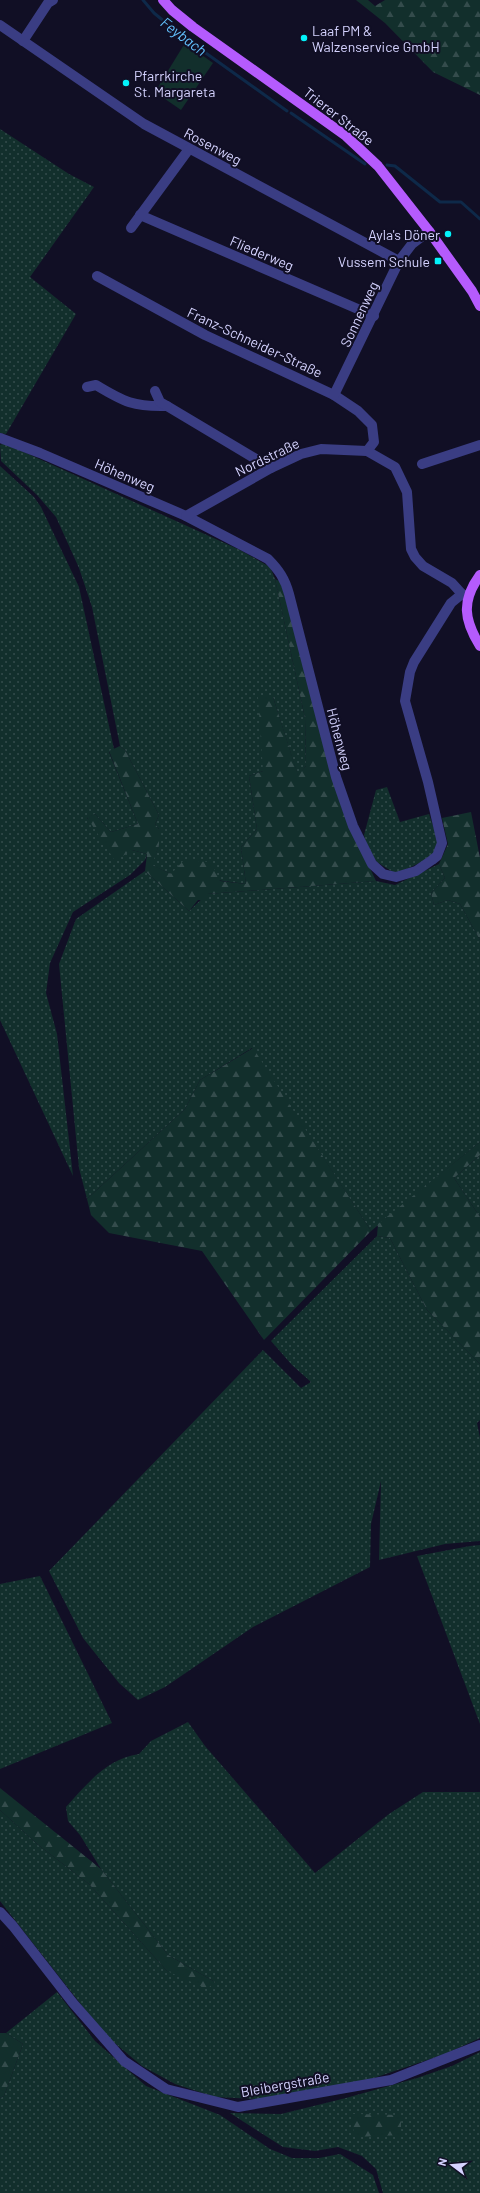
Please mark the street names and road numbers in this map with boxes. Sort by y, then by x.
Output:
street label: Trierer Straße [300,83,378,149]
street label: Rosenweg [181,124,245,168]
street label: Fliederweg [228,232,296,274]
street label: Sonnenweg [336,278,382,350]
street label: Franz-Schneider-Straße [185,303,325,381]
street label: Nordstraße [232,434,302,480]
street label: Höhenweg [92,455,158,495]
street label: Höhenweg [324,706,356,772]
street label: Bleibergstraße [239,2068,331,2100]

